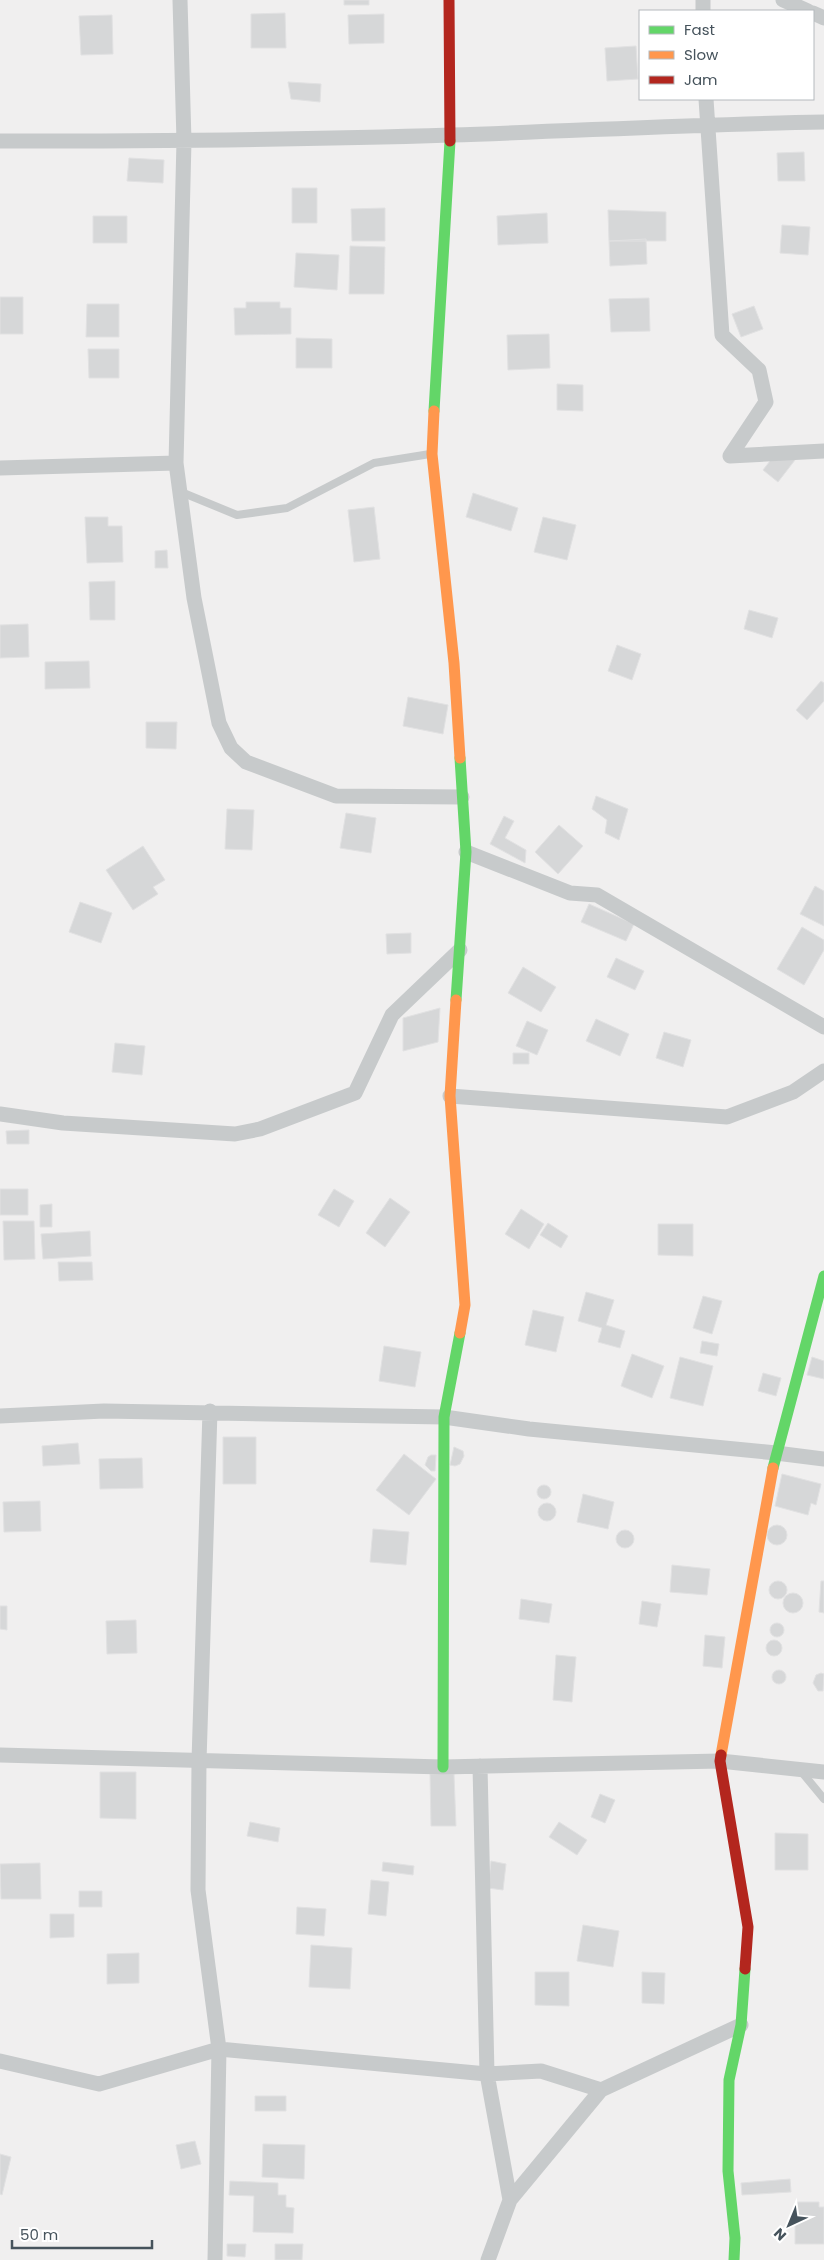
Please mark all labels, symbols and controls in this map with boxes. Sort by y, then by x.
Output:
legend [639,10,814,100]
text: Fast [684,19,715,40]
text: Slow [684,44,719,65]
text: Jam [684,69,718,90]
north arrow [764,2200,814,2250]
scale bar [12,2218,152,2250]
text: 50 m [20,2224,58,2245]
text: N [769,2224,791,2245]

